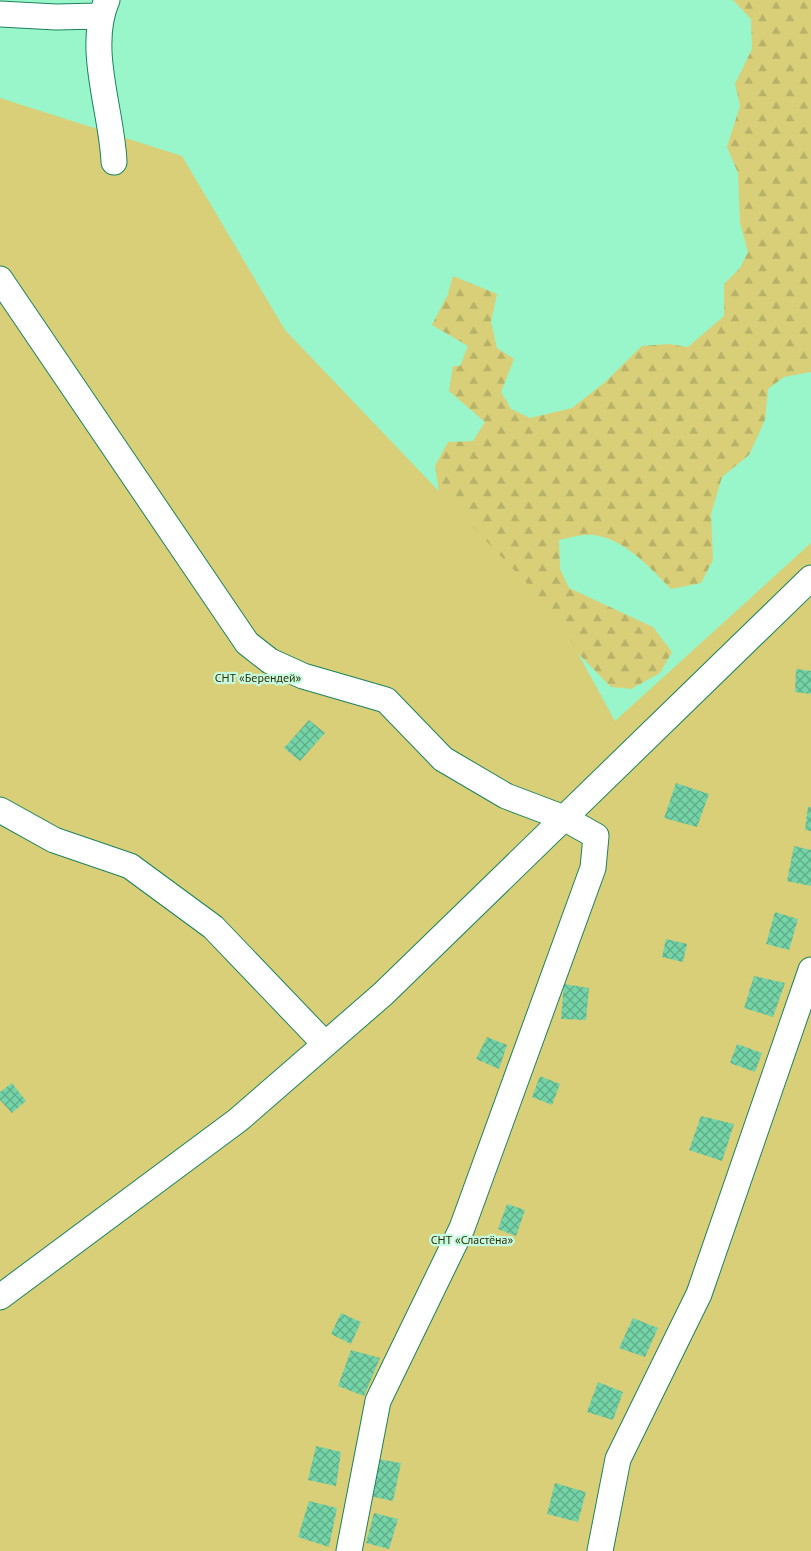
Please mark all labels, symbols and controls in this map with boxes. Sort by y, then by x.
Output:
park label: СНТ «Берендей» [215,670,302,685]
park label: СНТ «Сластёна» [431,1232,514,1247]

